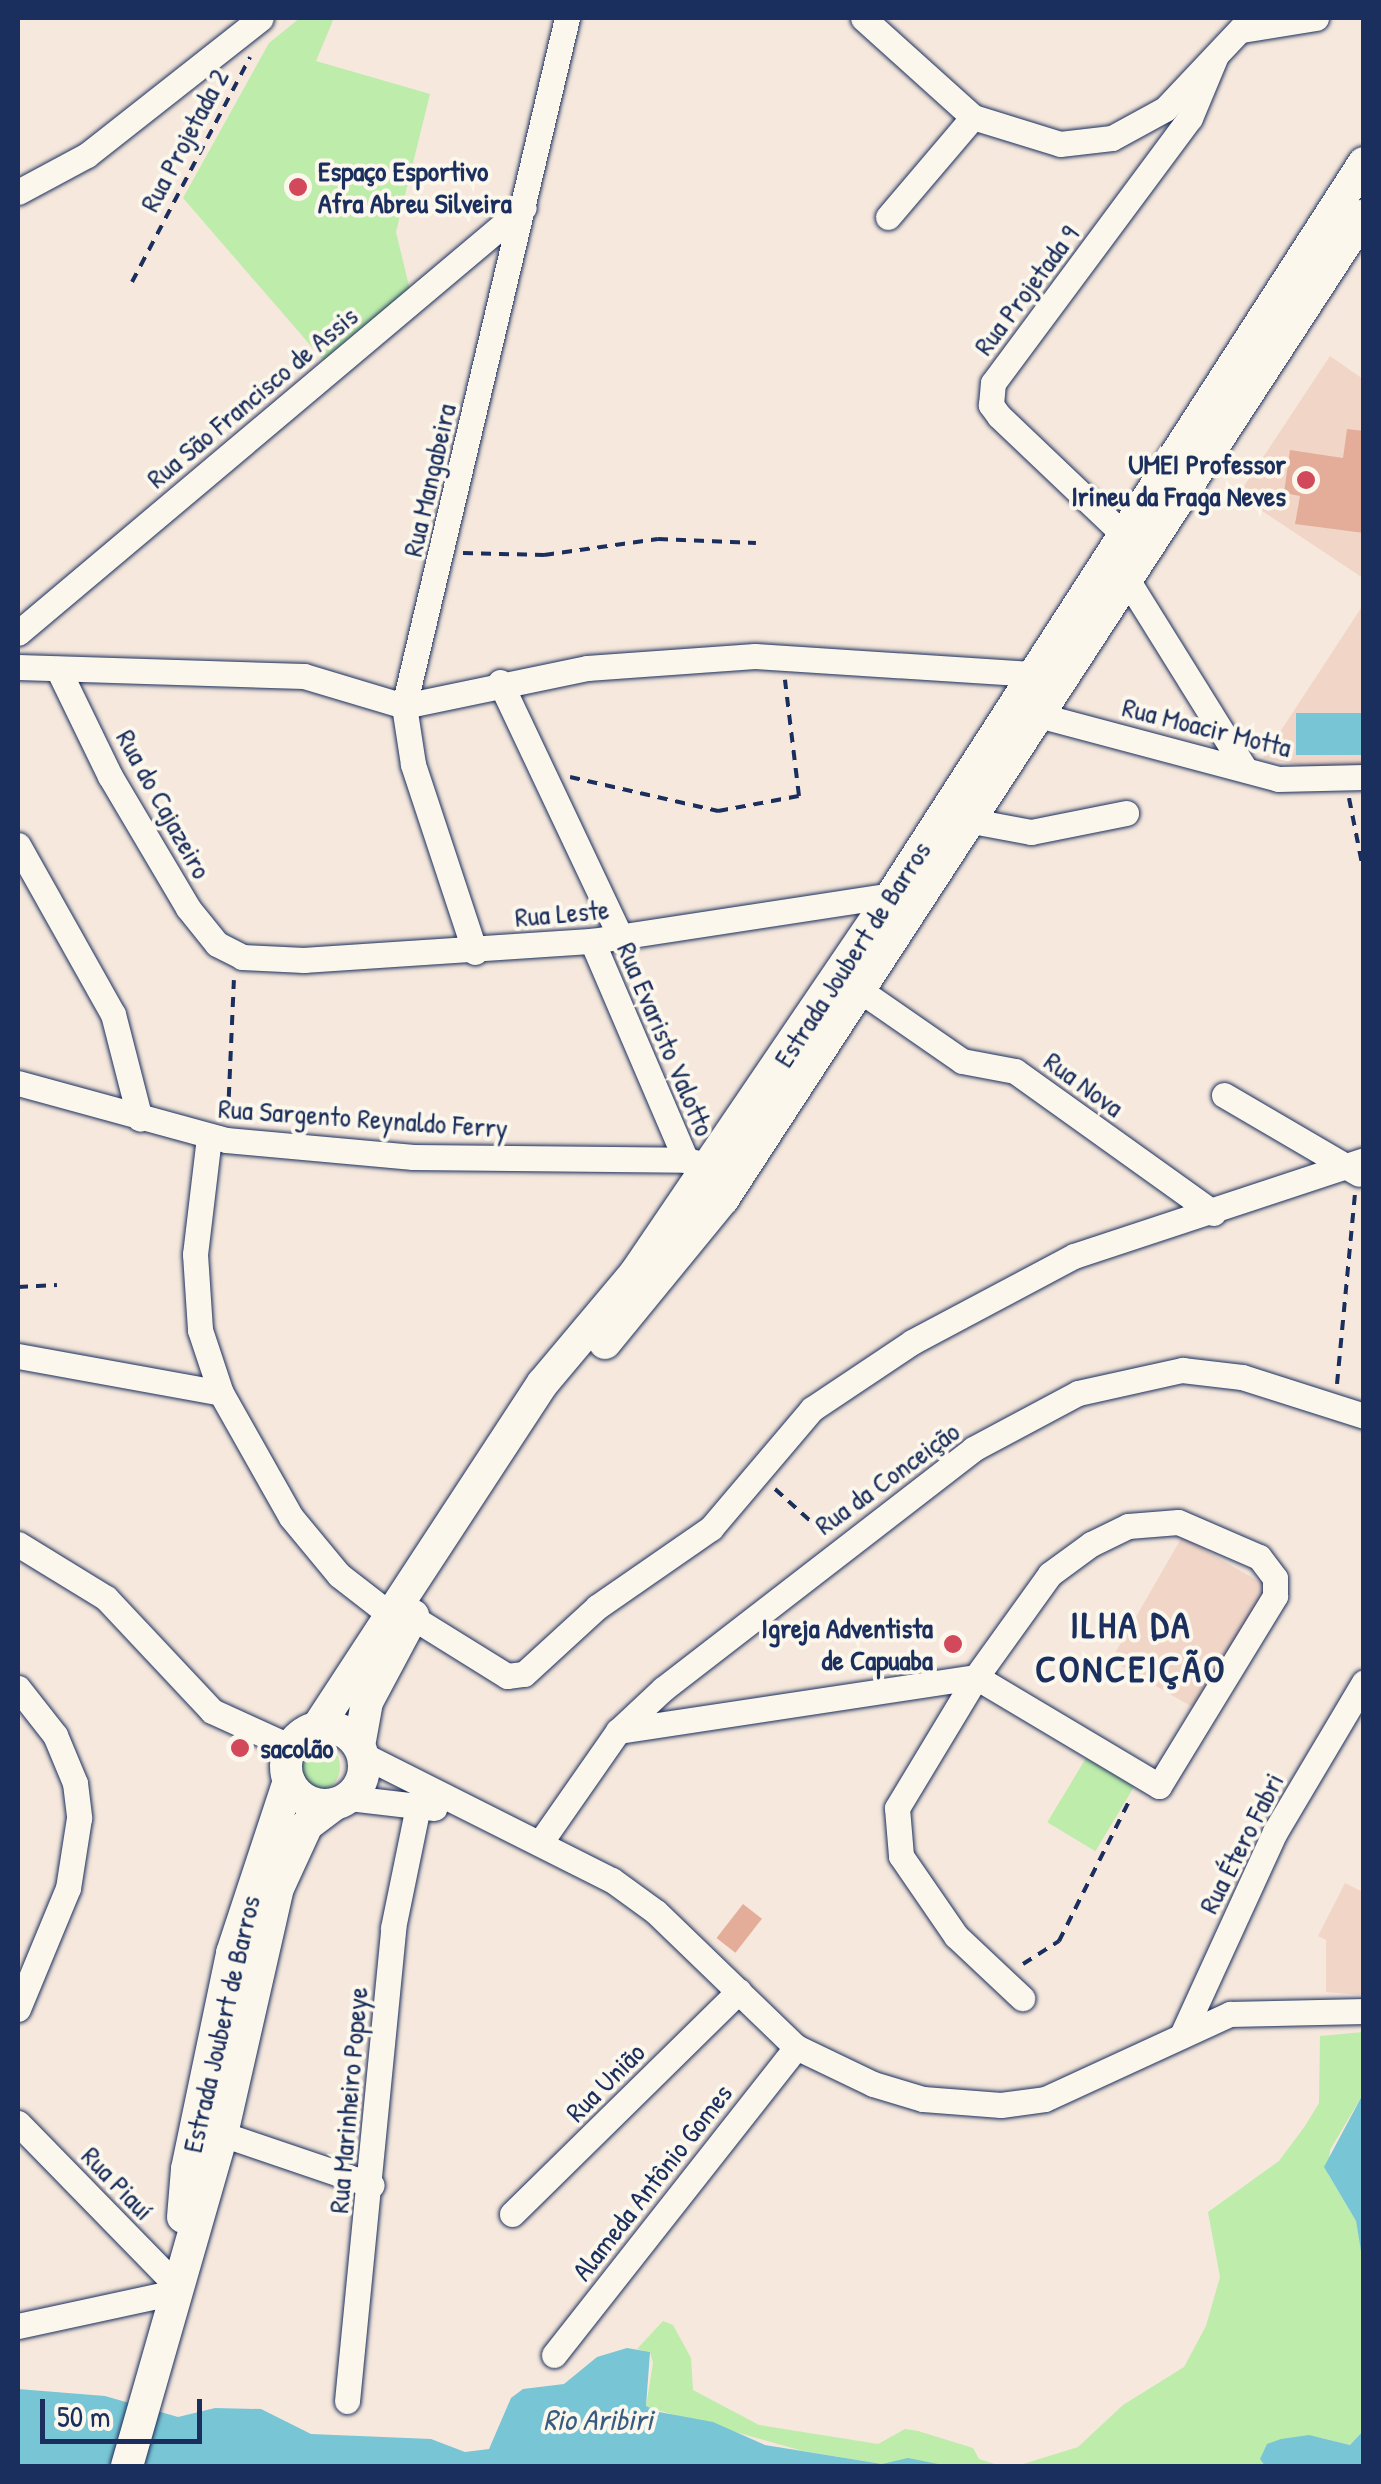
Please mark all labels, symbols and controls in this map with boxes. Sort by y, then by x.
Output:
street label: Rua Projetada 2 [132,63,236,217]
place label: Espaço Esportivo Afra Abreu Silveira [318,154,512,220]
marker: Espaço Esportivo Afra Abreu Silveira [287,176,309,198]
street label: Rua Projetada 9 [966,218,1086,362]
street label: Rua São Francisco de Assis [140,299,364,495]
street label: Rua Mangabeira [395,400,463,560]
place label: UMEI Professor Irineu da Fraga Neves [1071,447,1286,513]
marker: UMEI Professor Irineu da Fraga Neves [1295,469,1317,491]
street label: Rua Moacir Motta [1119,690,1295,764]
street label: Rua do Cajazeiro [109,724,219,884]
street label: Estrada Joubert de Barros [766,835,938,1073]
street label: Rua Leste [513,892,611,934]
street label: Rua Evaristo Valotto [610,937,722,1141]
street label: Rua Nova [1038,1044,1130,1124]
street label: Rua Sargento Reynaldo Ferry [217,1091,509,1145]
street label: Rua da Conceição [808,1414,966,1542]
district label: ILHA DA CONCEIÇÃO [1035,1602,1227,1692]
place label: Igreja Adventista de Capuaba [761,1611,933,1677]
marker: Igreja Adventista de Capuaba [942,1633,964,1655]
place label: sacolão [260,1731,334,1765]
marker: sacolão [229,1737,251,1759]
street label: Rua Étero Fabri [1191,1767,1291,1919]
street label: Estrada Joubert de Barros [175,1892,267,2156]
street label: Rua Marinheiro Popeye [321,1985,375,2215]
street label: Rua União [559,2036,651,2128]
street label: Alameda Antônio Gomes [565,2077,739,2287]
street label: Rua Piauí [75,2139,161,2227]
scale bar [45,2379,208,2441]
text: 50 m [57,2396,110,2436]
water label: Rio Aribiri [543,2401,653,2437]

